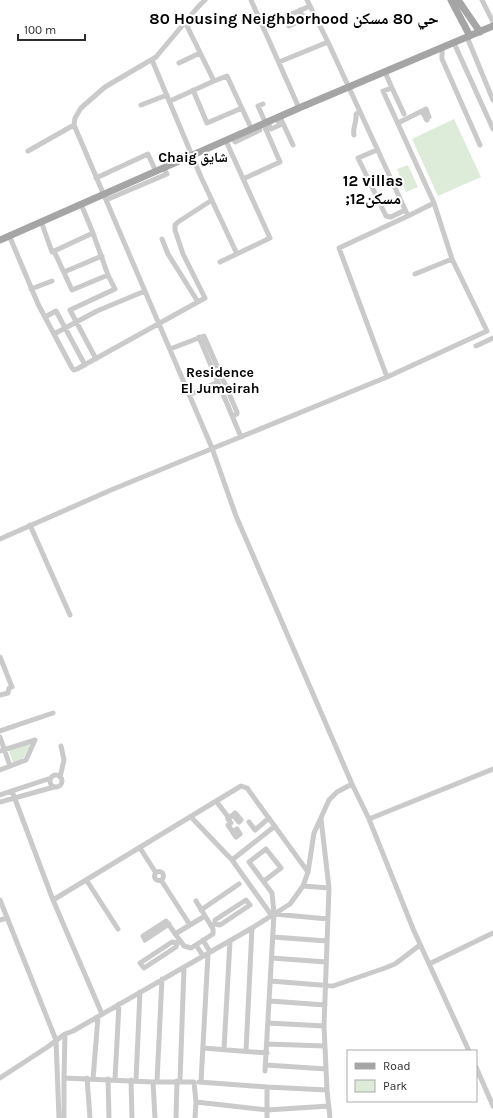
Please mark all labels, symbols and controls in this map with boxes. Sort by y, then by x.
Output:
district label: 80 Housing Neighborhood حي 80 مسكن [149,9,439,30]
scale bar [18,16,85,42]
text: 100 m [24,23,56,37]
district label: Chaig شايق [158,149,228,166]
district label: 12 villas ;12مسكن [343,171,403,208]
district label: Residence El Jumeirah [181,364,259,397]
legend [347,1050,477,1102]
text: Road [383,1059,411,1073]
text: Park [383,1079,408,1093]

